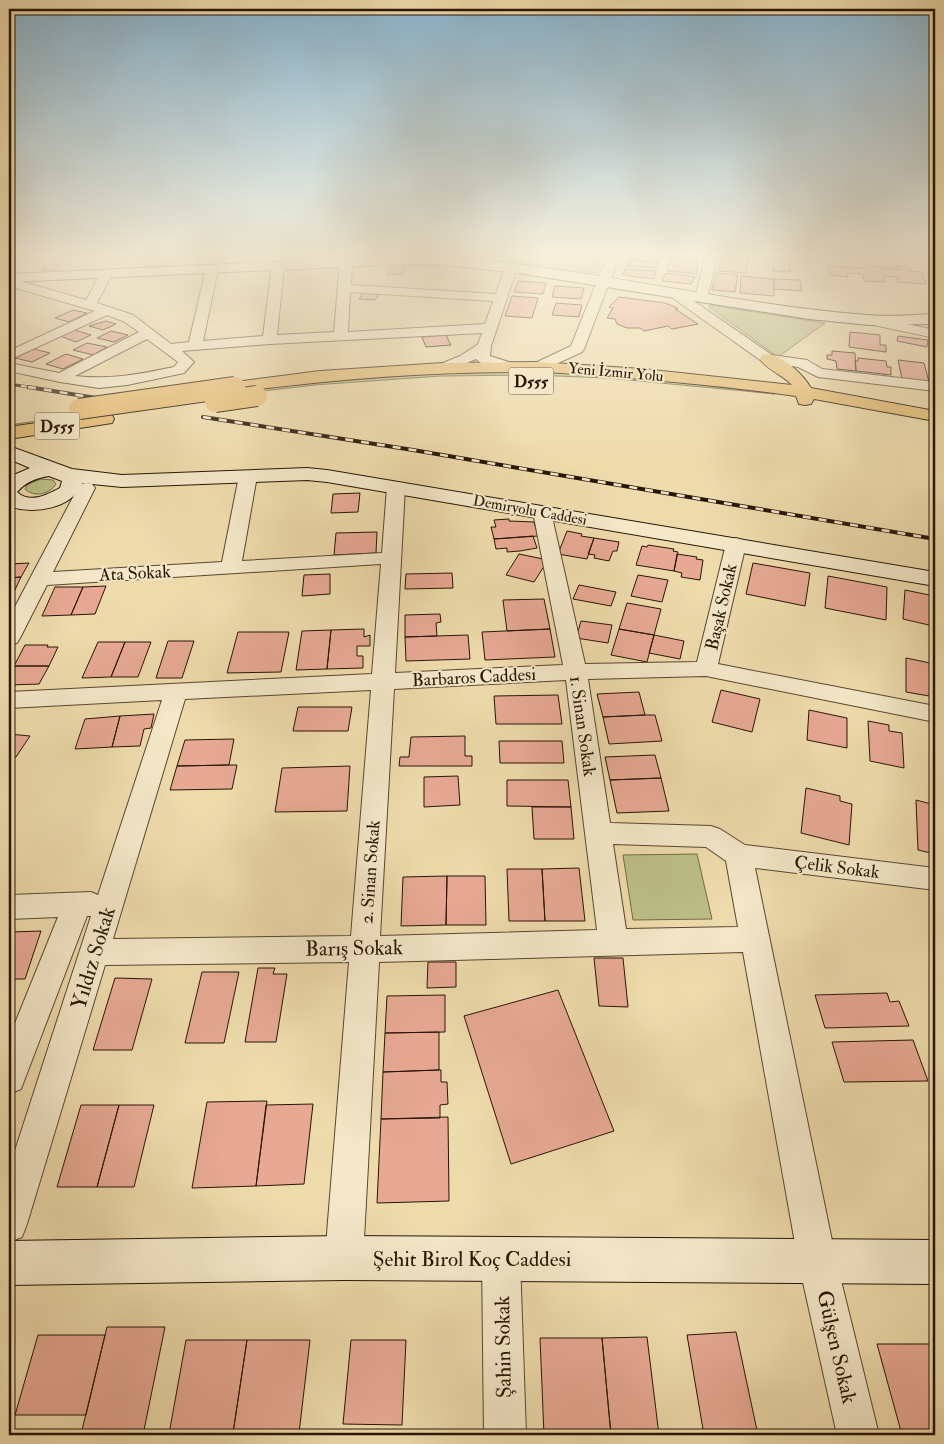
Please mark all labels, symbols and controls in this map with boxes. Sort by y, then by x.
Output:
street label: Yeni İzmir Yolu [568,358,665,386]
road number: D555 [508,368,554,394]
road number: D555 [34,412,80,440]
street label: Demiryolu Caddesi [471,491,588,530]
street label: Ata Sokak [98,560,172,587]
street label: Başak Sokak [700,561,743,653]
street label: Barbaros Caddesi [411,663,537,692]
street label: 1. Sinan Sokak [564,674,601,778]
street label: 2. Sinan Sokak [355,819,386,925]
street label: Çelik Sokak [793,851,881,884]
street label: Yıldız Sokak [65,903,122,1013]
street label: Barış Sokak [305,934,403,963]
street label: Şehit Birol Koç Caddesi [373,1246,572,1273]
street label: Gülşen Sokak [810,1288,863,1406]
street label: Şahin Sokak [489,1296,518,1398]

